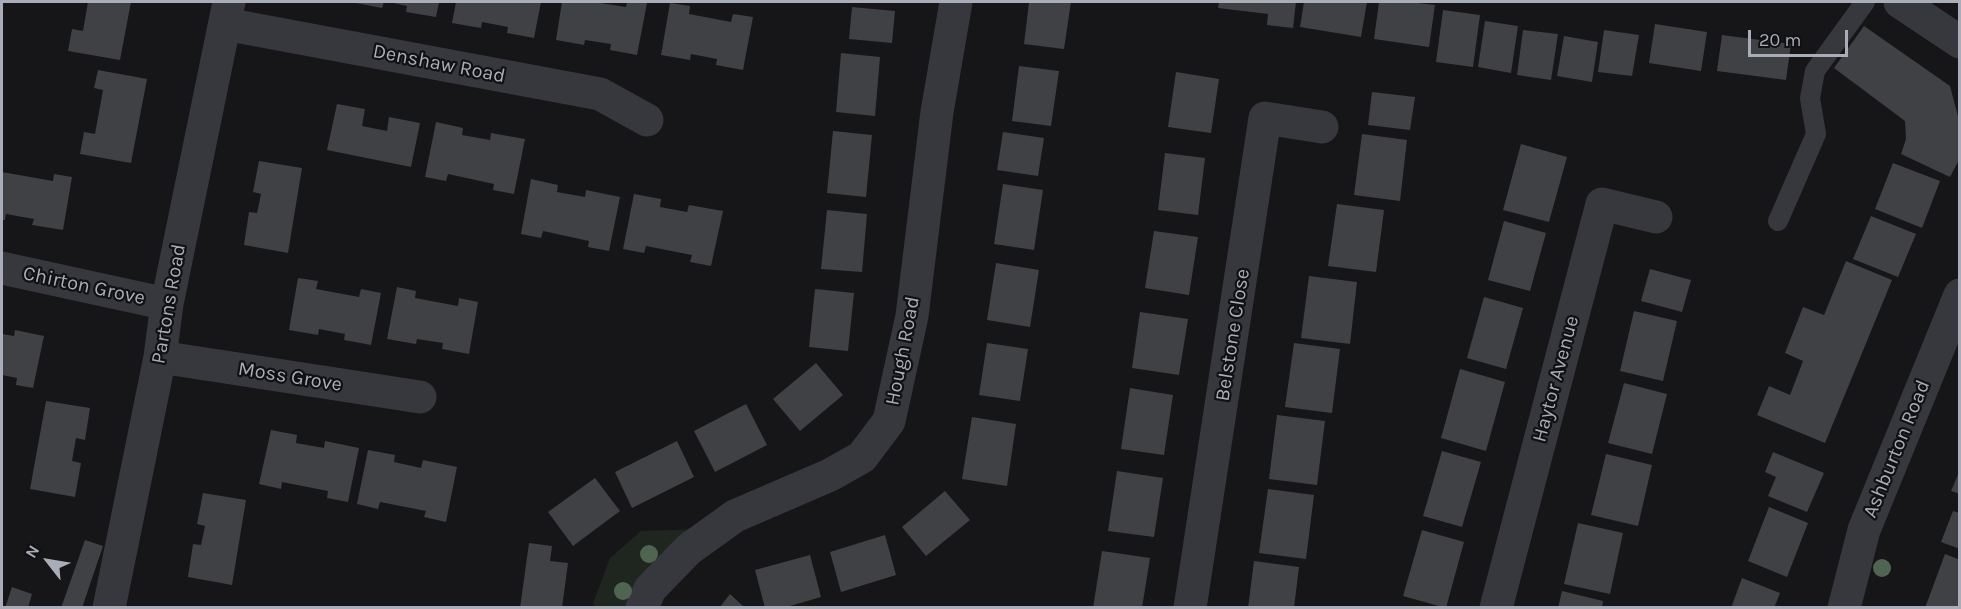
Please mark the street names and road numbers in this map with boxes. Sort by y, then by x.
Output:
street label: Denshaw Road [371,39,507,89]
street label: Partons Road [147,242,191,366]
street label: Chirton Grove [21,261,147,311]
street label: Belstone Close [1211,267,1255,403]
street label: Hough Road [881,294,925,408]
street label: Haytor Avenue [1528,313,1584,445]
street label: Moss Grove [236,357,344,397]
street label: Ashburton Road [1858,377,1936,521]

